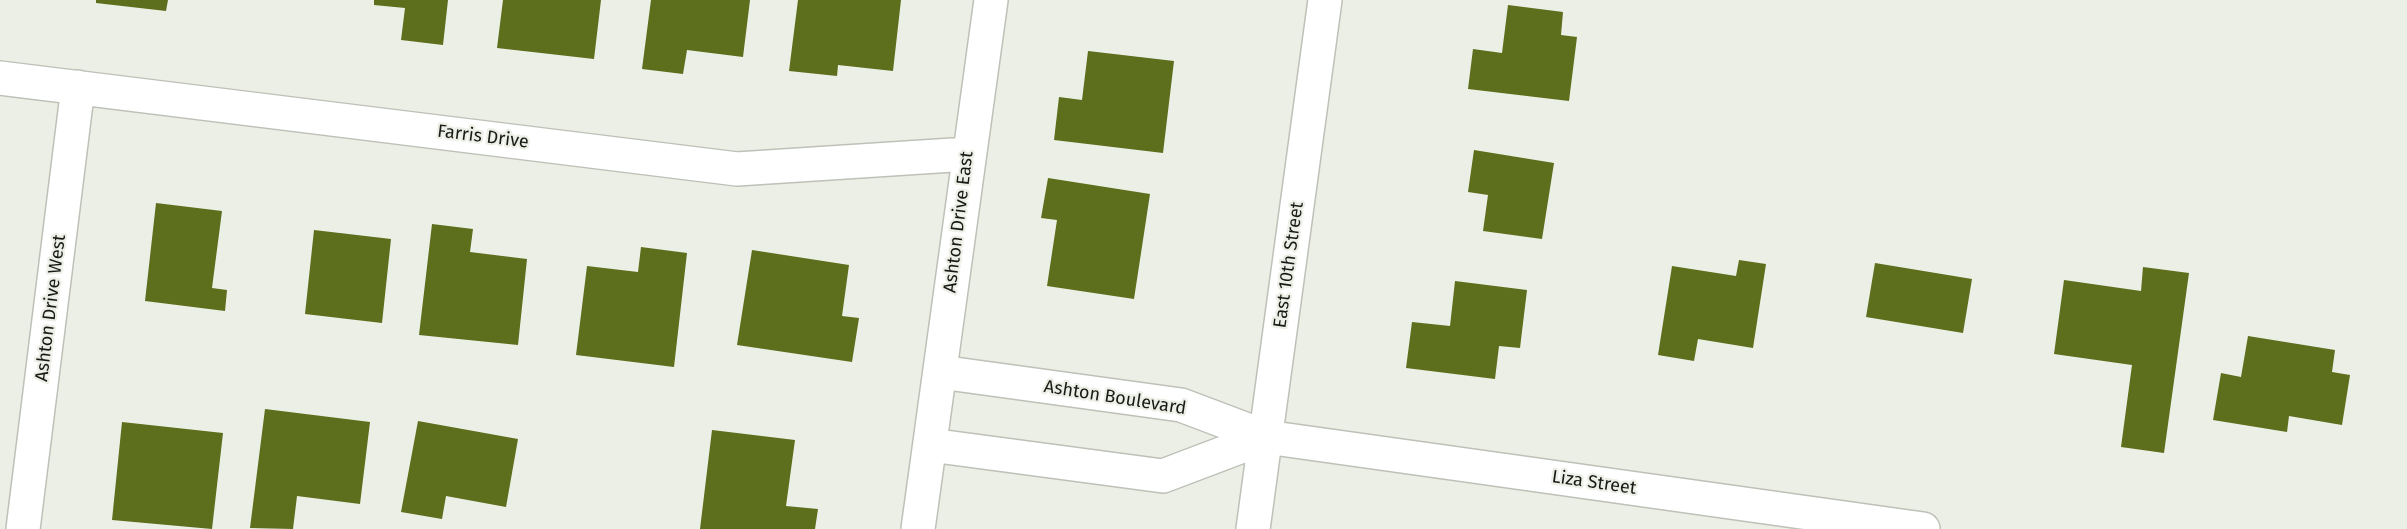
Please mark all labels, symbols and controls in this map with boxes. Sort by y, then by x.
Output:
street label: Farris Drive [436,121,530,153]
street label: Ashton Drive East [940,150,978,294]
street label: East 10th Street [1269,201,1309,329]
street label: Ashton Drive West [31,233,71,383]
street label: Ashton Boulevard [1042,376,1188,420]
street label: Liza Street [1550,466,1638,500]

